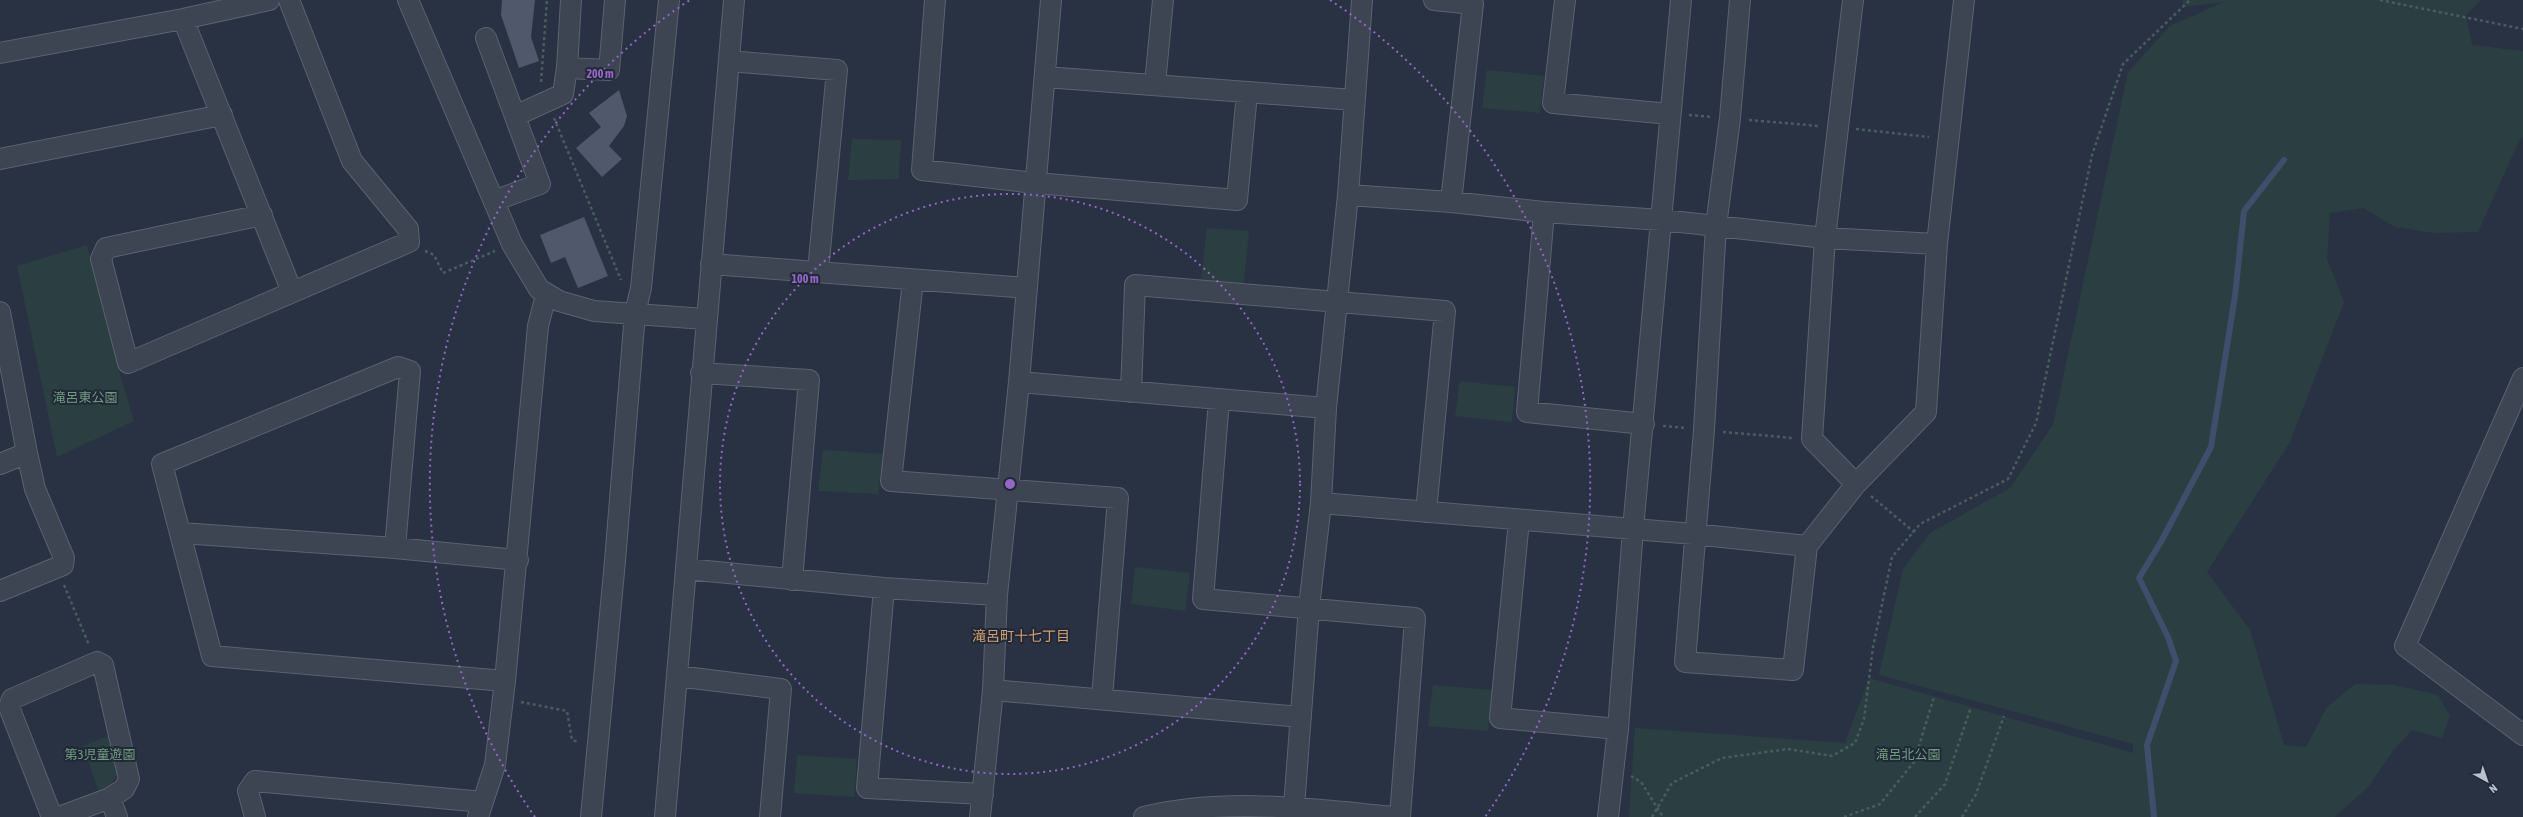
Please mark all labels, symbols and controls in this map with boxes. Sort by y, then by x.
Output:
text: 200 m [586,67,614,81]
text: 100 m [791,272,819,286]
park label: 滝呂東公園 [52,390,118,405]
centre of rings [1003,477,1017,491]
district label: 滝呂町十七丁目 [972,628,1070,644]
park label: 第3児童遊園 [64,747,136,762]
park label: 滝呂北公園 [1875,747,1941,762]
north arrow [2467,761,2507,801]
text: N [2487,782,2500,795]

